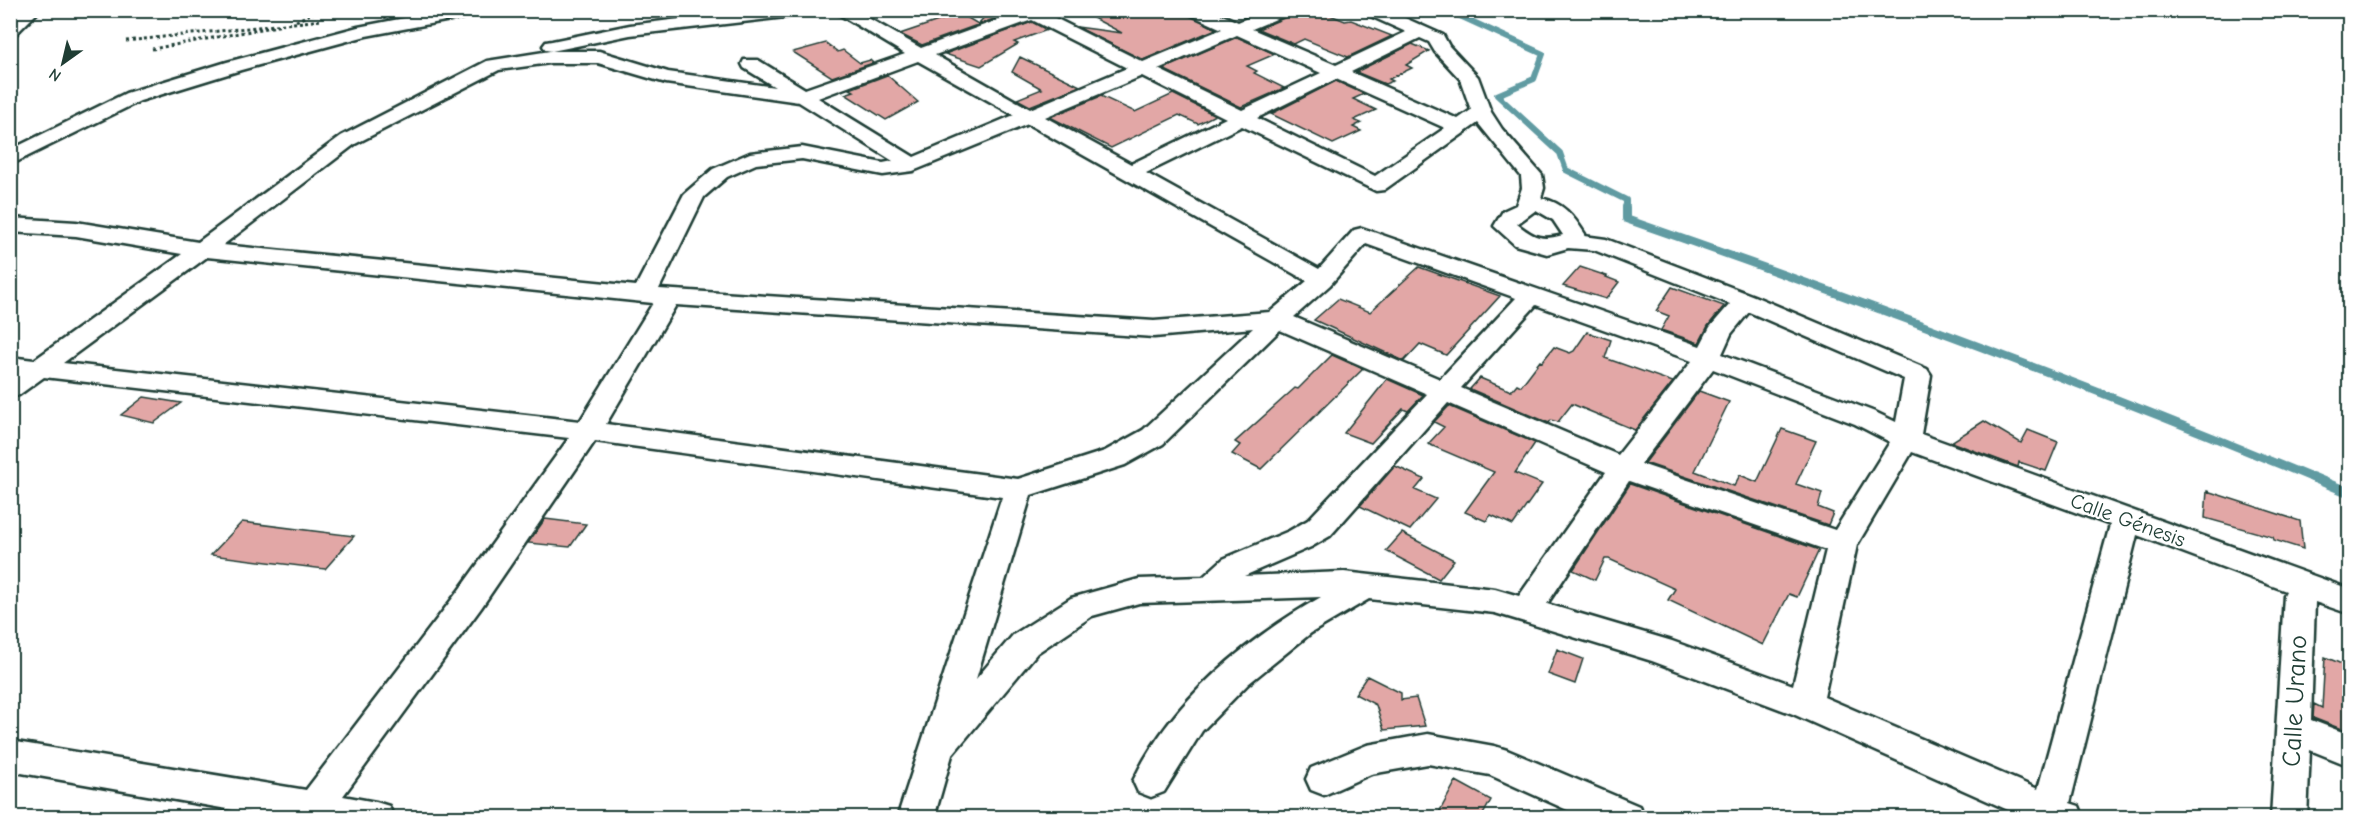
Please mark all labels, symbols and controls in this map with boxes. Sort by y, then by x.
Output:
north arrow [33,33,93,93]
text: N [46,64,65,85]
street label: Calle Génesis [2067,488,2189,552]
street label: Calle Urano [2277,634,2313,768]

